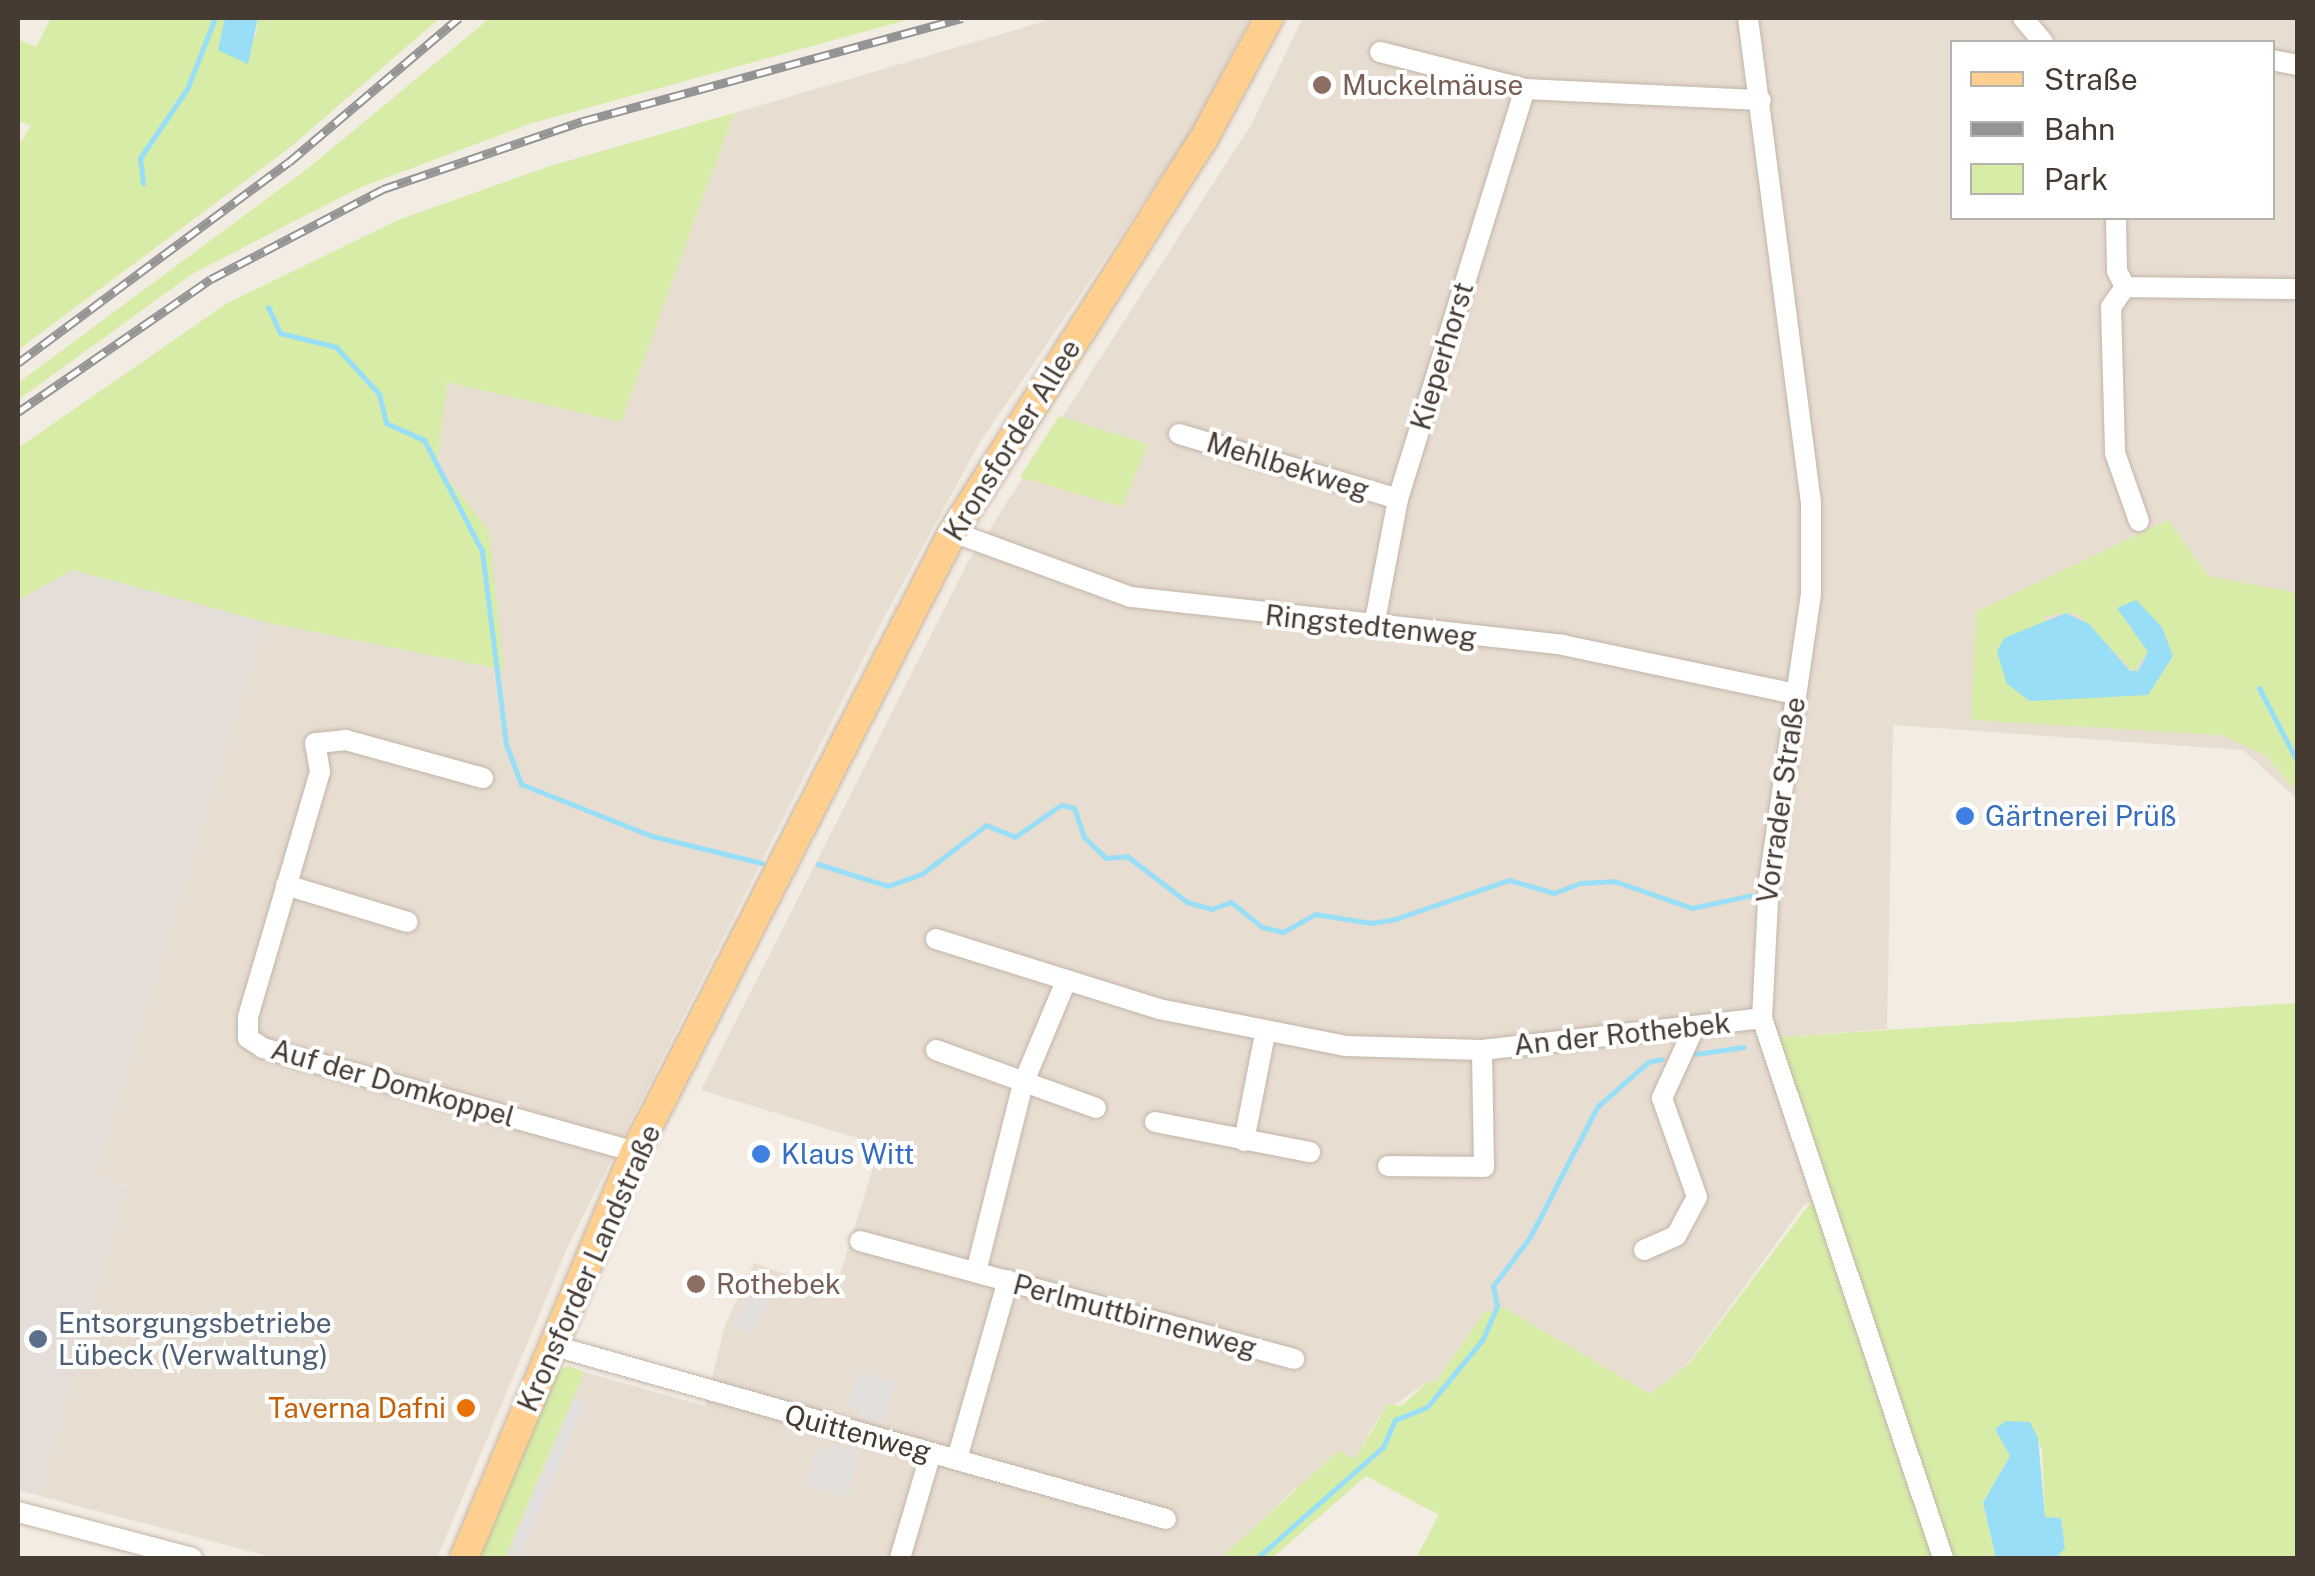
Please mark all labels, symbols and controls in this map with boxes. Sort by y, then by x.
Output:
legend [1950,40,2275,220]
text: Straße [2044,61,2138,97]
place label: Muckelmäuse [1342,68,1523,102]
marker: Muckelmäuse [1311,74,1333,96]
text: Bahn [2044,111,2115,147]
text: Park [2044,161,2108,197]
street label: Kieperhorst [1404,278,1480,434]
street label: Kronsforder Allee [937,333,1087,547]
street label: Mehlbekweg [1203,425,1373,507]
street label: Ringstedtenweg [1263,598,1479,654]
street label: Vorrader Straße [1750,695,1812,905]
place label: Gärtnerei Prüß [1985,799,2176,833]
marker: Gärtnerei Prüß [1954,805,1976,827]
street label: An der Rothebek [1512,1006,1732,1062]
street label: Auf der Domkoppel [267,1032,519,1134]
street label: Kronsforder Landstraße [510,1119,668,1417]
place label: Klaus Witt [781,1137,915,1171]
marker: Klaus Witt [750,1143,772,1165]
place label: Rothebek [716,1267,841,1301]
street label: Perlmuttbirnenweg [1010,1267,1260,1365]
marker: Rothebek [685,1273,707,1295]
place label: Entsorgungsbetriebe Lübeck (Verwaltung) [58,1306,332,1372]
marker: Entsorgungsbetriebe Lübeck (Verwaltung) [27,1328,49,1350]
place label: Taverna Dafni [268,1391,446,1425]
marker: Taverna Dafni [455,1397,477,1419]
street label: Quittenweg [781,1397,935,1469]

